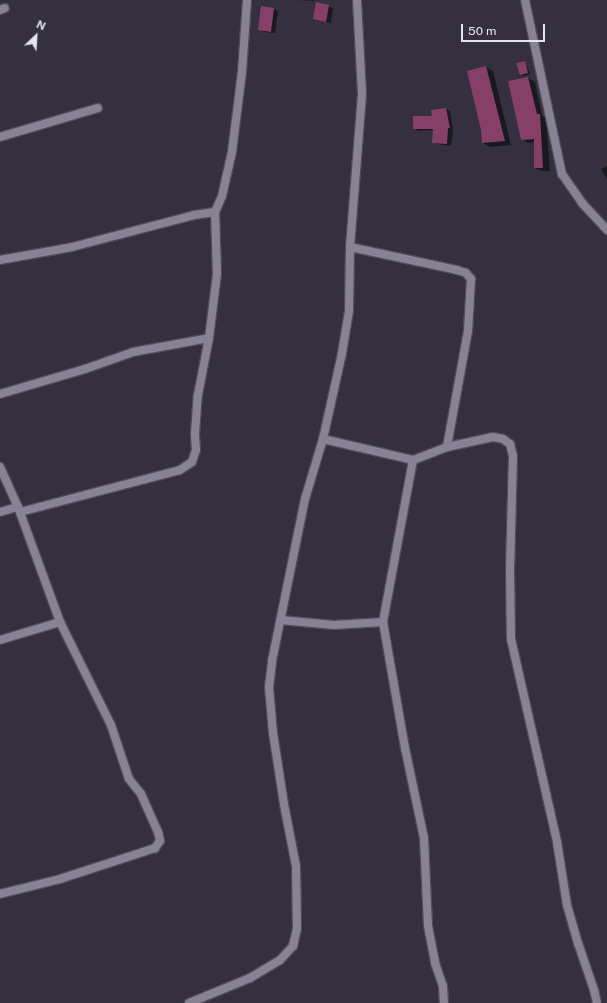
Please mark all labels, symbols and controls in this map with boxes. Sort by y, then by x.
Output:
north arrow [16,16,56,56]
scale bar [463,16,547,42]
text: N [35,18,48,32]
text: 50 m [468,24,496,38]

